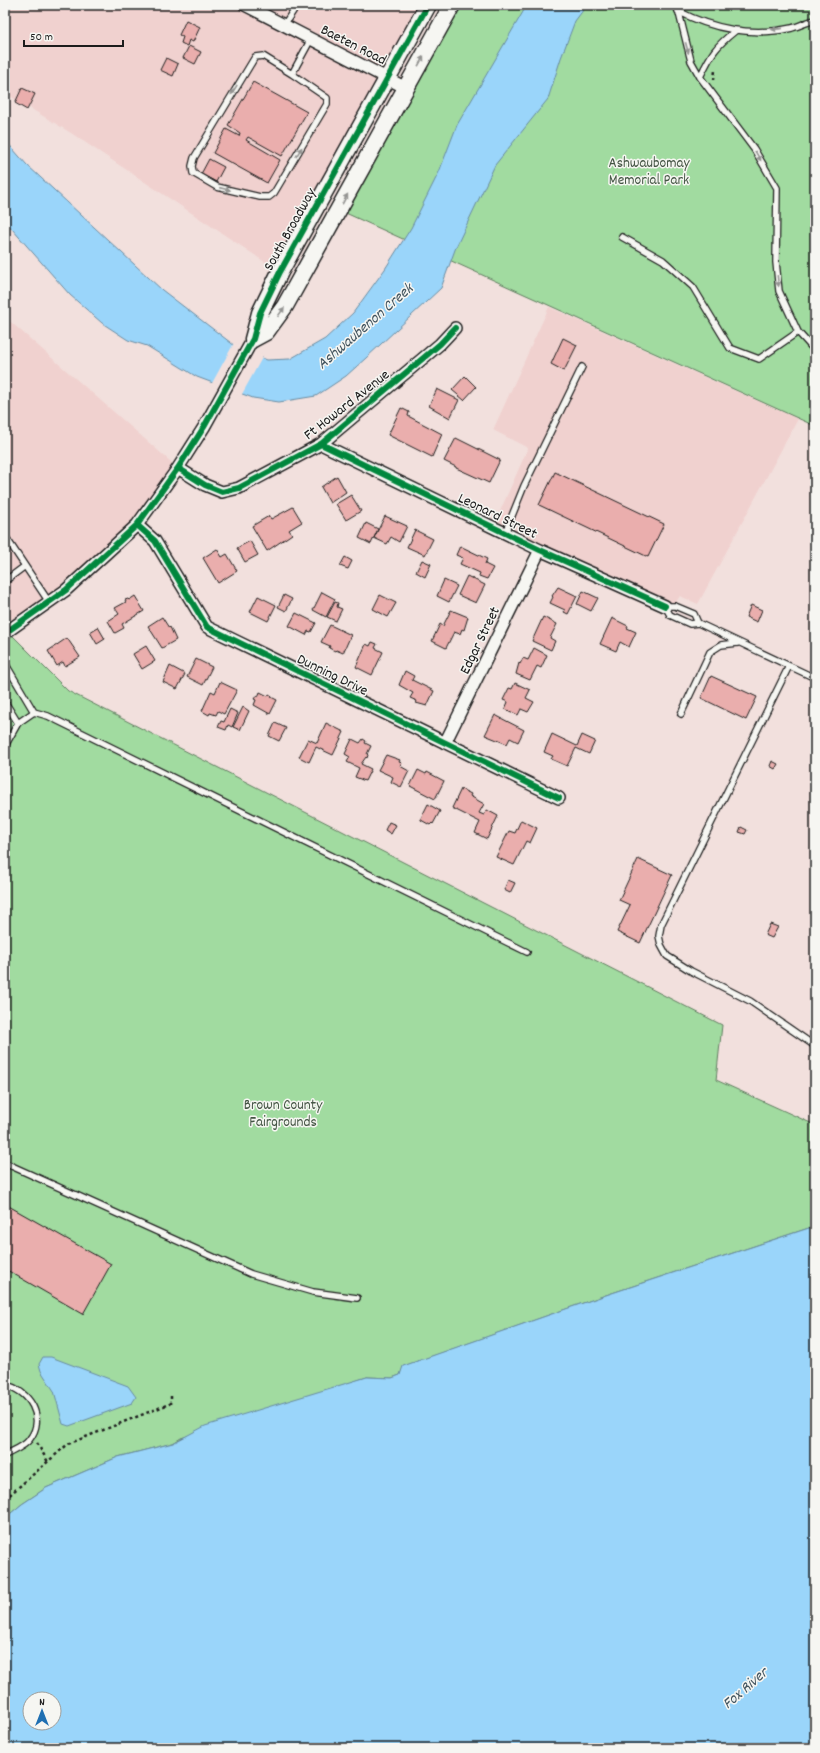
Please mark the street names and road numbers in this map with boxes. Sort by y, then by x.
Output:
street label: Baeten Road [316,20,390,72]
street label: South Broadway [259,184,323,275]
street label: Ft Howard Avenue [300,365,395,446]
street label: Leonard Street [454,488,541,546]
street label: Edgar Street [455,603,507,678]
street label: Dunning Drive [293,649,372,703]

